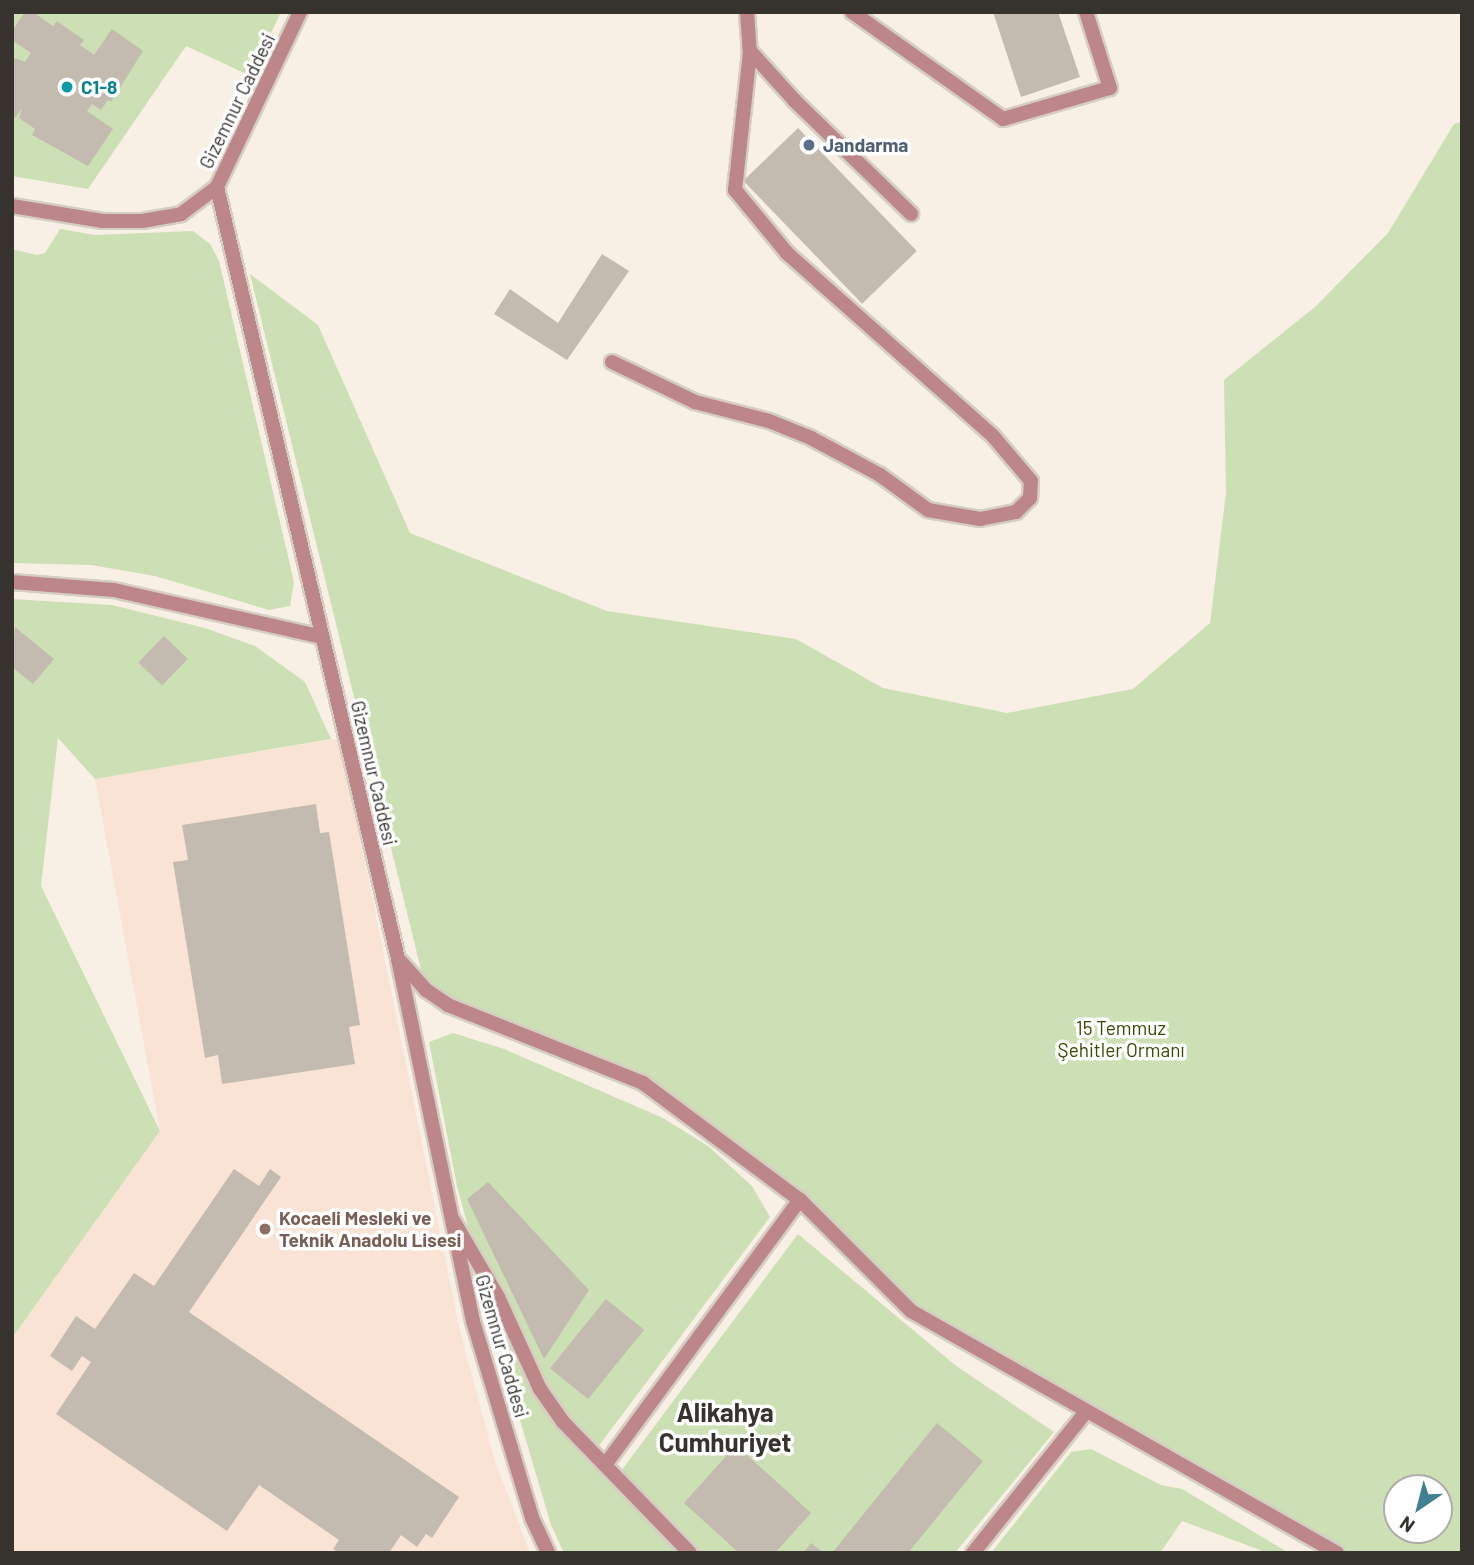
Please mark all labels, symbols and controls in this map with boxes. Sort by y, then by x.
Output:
street label: Gizemnur Caddesi [194,30,280,172]
place label: C1-8 [81,76,117,98]
marker: C1-8 [59,79,75,95]
place label: Jandarma [823,134,908,156]
marker: Jandarma [801,137,817,153]
street label: Gizemnur Caddesi [346,698,402,848]
park label: 15 Temmuz Şehitler Ormanı [1058,1017,1184,1061]
place label: Kocaeli Mesleki ve Teknik Anadolu Lisesi [279,1207,461,1251]
marker: Kocaeli Mesleki ve Teknik Anadolu Lisesi [257,1221,273,1237]
street label: Gizemnur Caddesi [471,1272,533,1420]
district label: Alikahya Cumhuriyet [659,1396,791,1458]
north arrow [1383,1474,1453,1544]
text: N [1395,1512,1419,1538]

